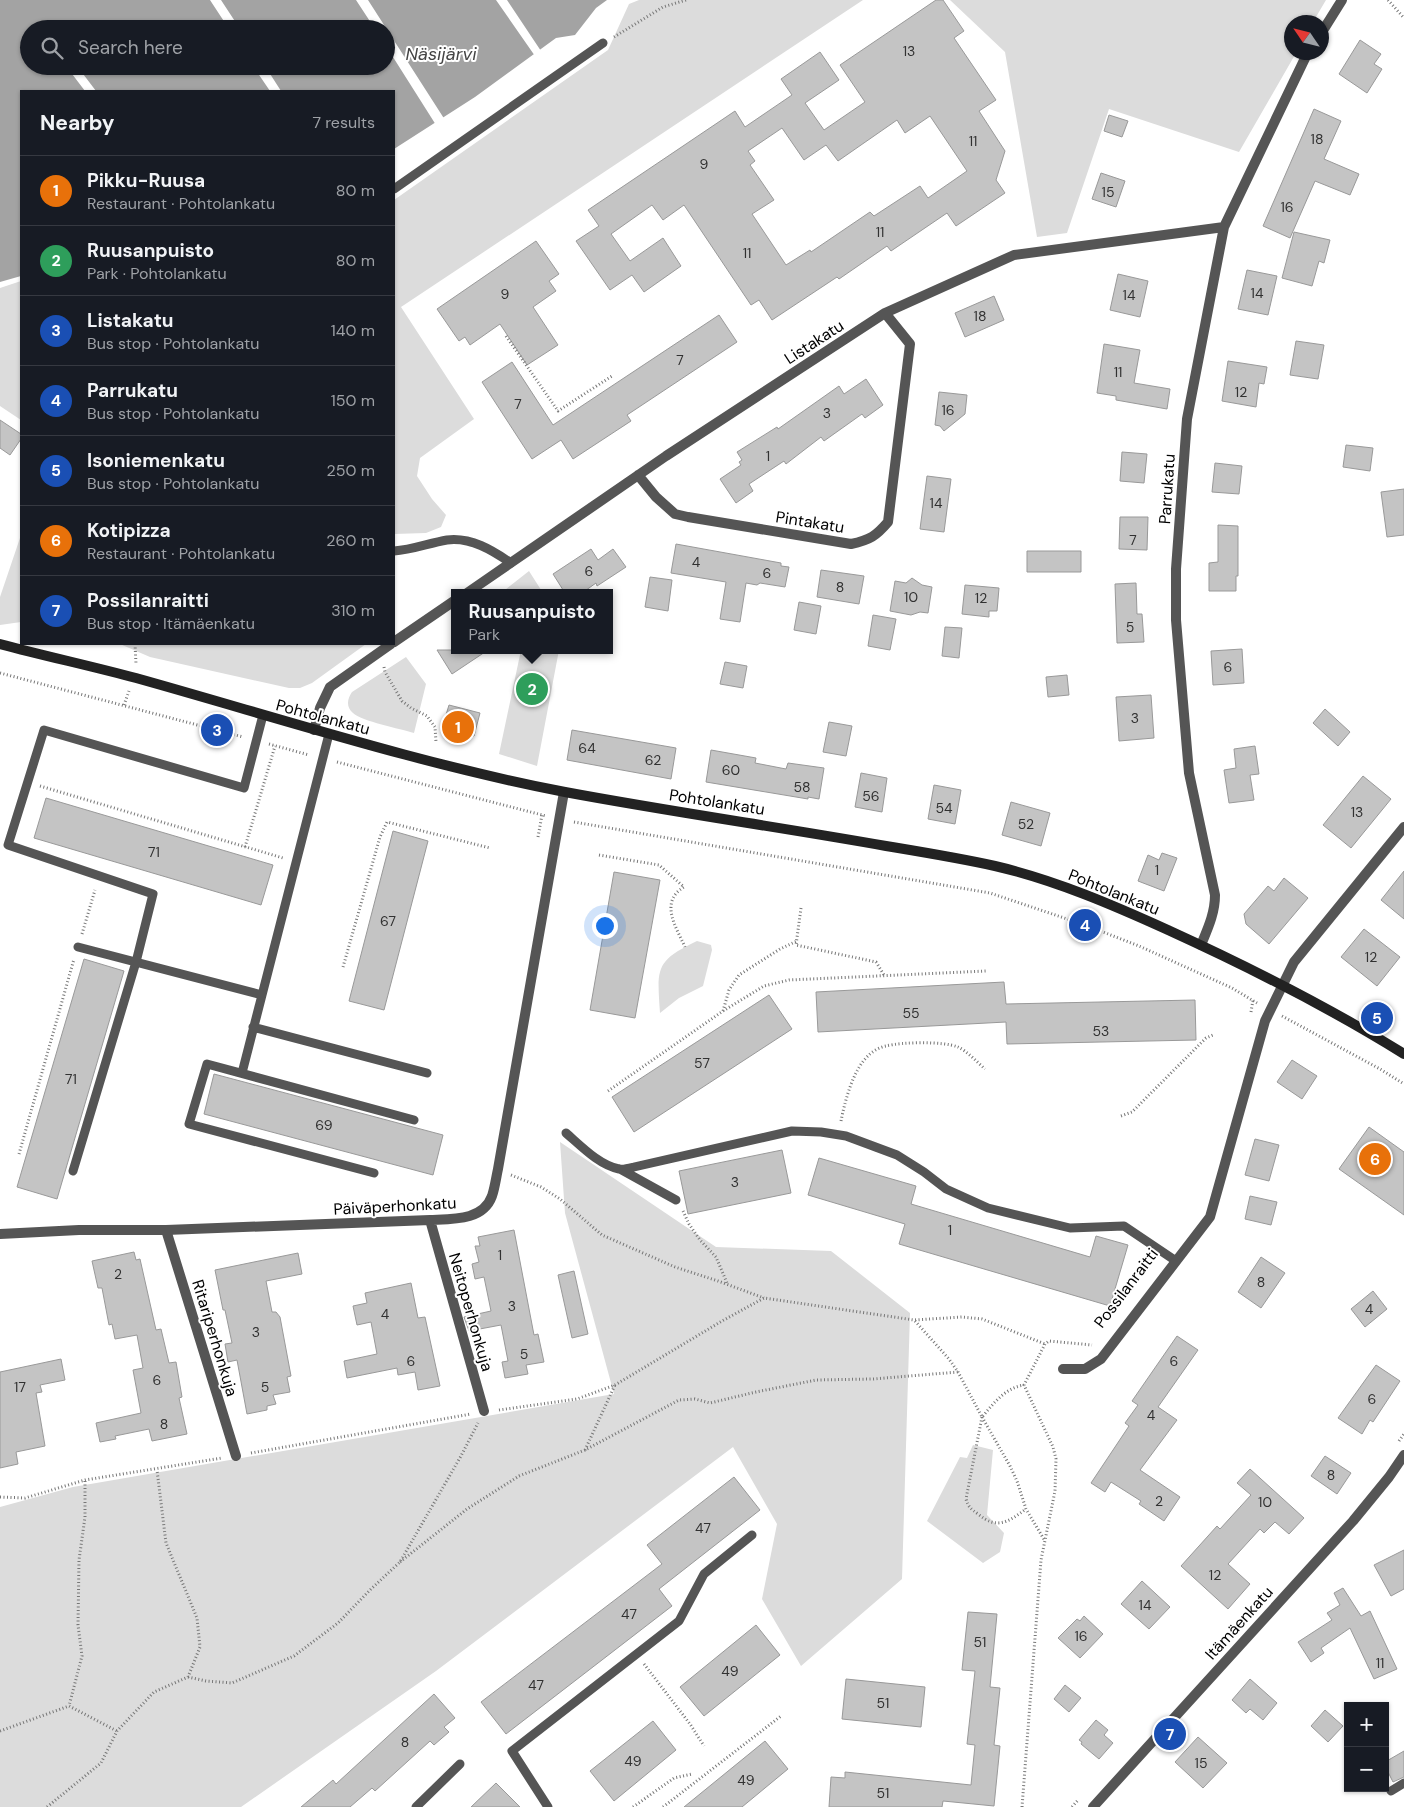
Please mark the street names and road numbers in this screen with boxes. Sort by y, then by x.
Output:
street label: Listakatu [780,315,848,369]
street label: Parrukatu [1154,453,1180,525]
street label: Pintakatu [774,506,846,538]
street label: Pohtolankatu [274,694,372,740]
street label: Pohtolankatu [668,784,766,820]
street label: Pohtolankatu [1065,864,1163,920]
street label: Päiväperhonkatu [333,1192,457,1220]
street label: Possilanraitti [1089,1244,1163,1332]
street label: Neitoperhonkuja [444,1250,498,1374]
street label: Ritariperhonkuja [187,1277,243,1399]
street label: Itämäenkatu [1200,1582,1278,1664]

